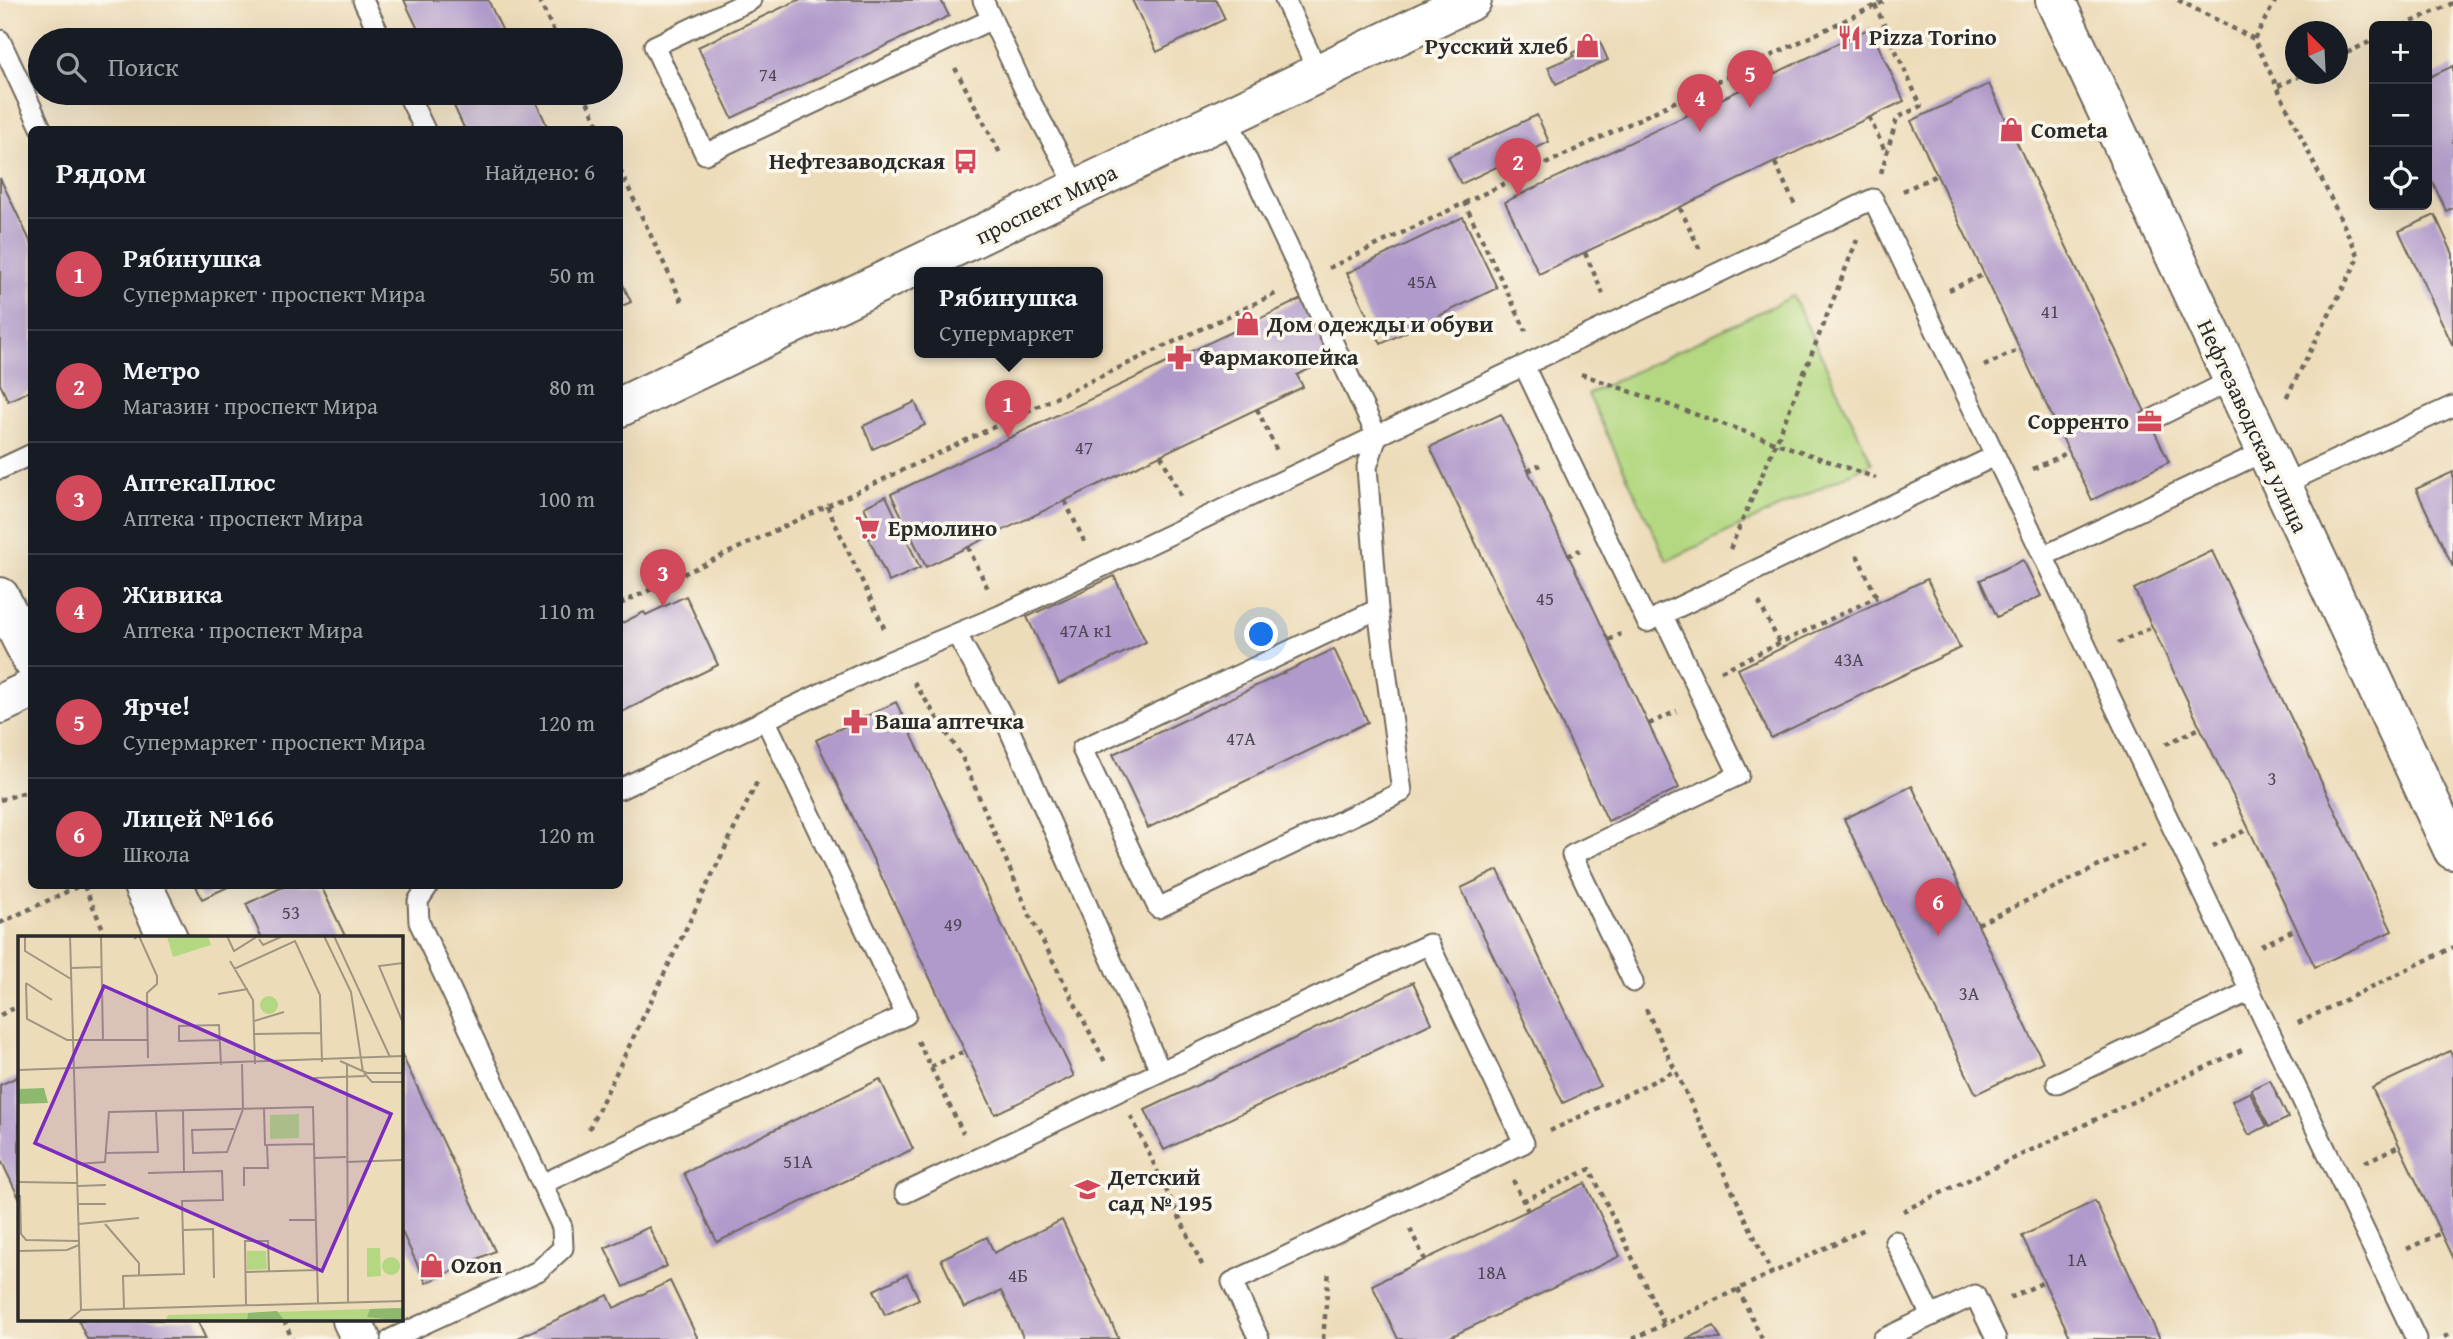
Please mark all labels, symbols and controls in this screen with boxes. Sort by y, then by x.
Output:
place label: Pizza Torino [1869,20,1997,53]
north arrow [2285,21,2348,84]
map controls [2369,21,2432,210]
button: + [2369,21,2432,84]
restaurant icon: Pizza Torino [1835,23,1863,51]
search box [28,28,623,105]
place label: Русский хлеб [1425,29,1568,62]
shop icon: Русский хлеб [1574,32,1602,60]
text: Поиск [108,47,179,86]
icon: search [52,48,90,86]
pin: 5 [1727,50,1773,108]
house number: 74 [759,60,777,88]
pin: 4 [1677,74,1723,132]
button: − [2369,84,2432,147]
place label: Cometa [2031,113,2108,146]
shop icon: Cometa [1997,116,2025,144]
pin: 2 [1495,138,1541,196]
place label: Нефтезаводская [769,144,945,177]
bus stop icon: Нефтезаводская [951,147,979,175]
button: locate [2369,147,2432,210]
text: Рядом [56,150,147,194]
text: Найдено: 6 [485,155,595,188]
street label: проспект Мира [969,155,1122,252]
text: Рябинушка [123,238,262,277]
text: 1 [73,258,85,291]
text: 50 m [549,258,595,291]
popup [914,267,1103,358]
house number: 45А [1407,267,1437,295]
text: Супермаркет · проспект Мира [123,277,425,310]
text: Рябинушка [939,277,1078,316]
house number: 41 [2041,297,2059,325]
place label: Дом одежды и обуви [1266,307,1493,340]
shop icon: Дом одежды и обуви [1233,310,1261,338]
street label: Нефтезаводская улица [2190,314,2317,538]
text: Супермаркет [939,316,1073,349]
place label: Фармакопейка [1199,340,1359,373]
pharmacy icon: Фармакопейка [1165,343,1193,371]
text: Метро [123,350,200,389]
text: 2 [73,370,85,403]
text: 80 m [549,370,595,403]
pin: 1 [985,380,1031,438]
text: Магазин · проспект Мира [123,389,378,422]
place label: Сорренто [2028,404,2129,437]
office icon: Сорренто [2135,407,2163,435]
house number: 47 [1075,433,1093,461]
text: АптекаПлюс [123,462,275,501]
text: 3 [73,482,85,515]
text: 100 m [538,482,595,515]
text: Аптека · проспект Мира [123,501,363,534]
place label: Ермолино [888,511,997,544]
supermarket icon: Ермолино [854,514,882,542]
pin: 3 [640,549,686,607]
text: Живика [123,574,223,613]
house number: 45 [1536,584,1554,612]
text: 4 [73,594,85,627]
text: 110 m [538,594,595,627]
text: Аптека · проспект Мира [123,613,363,646]
house number: 47А к1 [1059,616,1113,644]
your location [1244,617,1278,651]
house number: 43А [1834,645,1864,673]
text: Ярче! [123,686,190,725]
place label: Ваша аптечка [875,704,1024,737]
text: 5 [73,706,85,739]
text: 120 m [538,706,595,739]
pharmacy icon: Ваша аптечка [841,707,869,735]
house number: 47А [1226,724,1256,752]
text: Супермаркет · проспект Мира [123,725,425,758]
house number: 3 [2267,764,2277,792]
text: Лицей №166 [123,798,274,837]
text: 6 [73,818,85,851]
text: 120 m [538,818,595,851]
text: Школа [123,837,190,870]
pin: 6 [1915,878,1961,936]
house number: 53 [282,898,300,926]
house number: 49 [944,910,962,938]
inset map [18,936,402,1322]
house number: 3А [1959,979,1980,1007]
house number: 51А [783,1147,813,1175]
place label: Детский сад № 195 [1107,1160,1213,1219]
school or university icon: Детский сад № 195 [1074,1176,1102,1204]
house number: 1А [2067,1245,2088,1273]
place label: Ozon [451,1248,503,1281]
shop icon: Ozon [417,1251,445,1279]
house number: 18А [1477,1258,1507,1286]
house number: 4Б [1008,1261,1028,1289]

